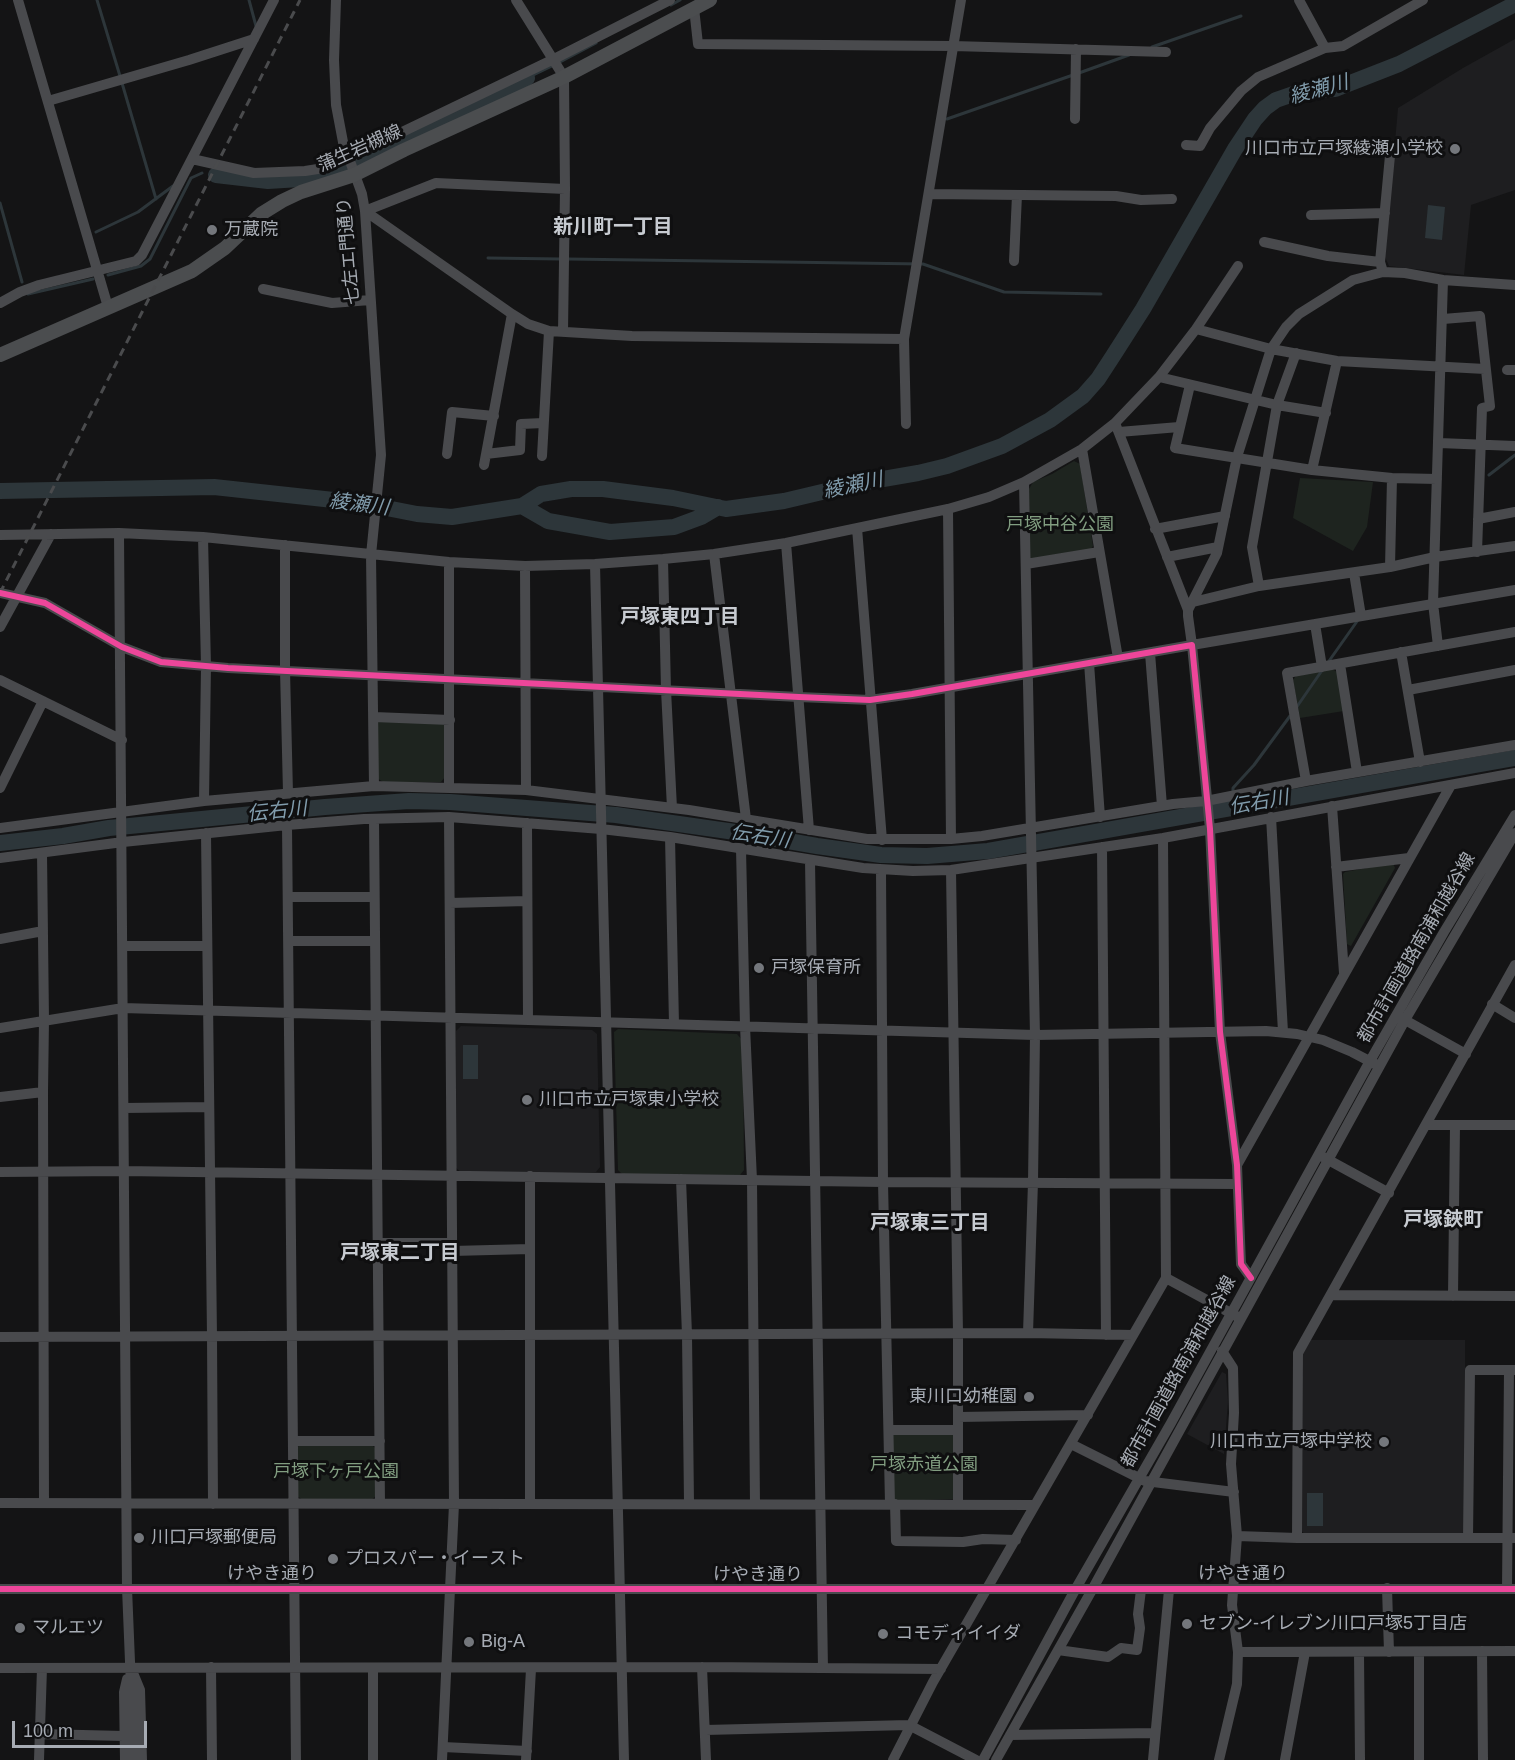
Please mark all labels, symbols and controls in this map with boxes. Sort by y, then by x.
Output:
water label: 綾瀬川 [1287,71,1351,109]
street label: 蒲生岩槻線 [314,121,406,177]
place label: 川口市立戸塚綾瀬小学校 [1245,138,1443,160]
marker: 川口市立戸塚綾瀬小学校 [1448,142,1462,156]
street label: 七左エ門通り [334,196,364,306]
district label: 新川町一丁目 [553,215,673,239]
place label: 万蔵院 [224,219,278,241]
marker: 万蔵院 [205,223,219,237]
water label: 綾瀬川 [821,468,885,504]
water label: 綾瀬川 [328,489,390,521]
park label: 戸塚中谷公園 [1006,514,1114,536]
district label: 戸塚東四丁目 [620,605,740,629]
water label: 伝右川 [1227,786,1291,820]
water label: 伝右川 [246,797,308,827]
water label: 伝右川 [728,820,792,854]
street label: 都市計画道路南浦和越谷線 [1354,849,1480,1047]
place label: 戸塚保育所 [771,957,861,979]
marker: 戸塚保育所 [752,961,766,975]
place label: 川口市立戸塚東小学校 [539,1089,719,1111]
marker: 川口市立戸塚東小学校 [520,1093,534,1107]
district label: 戸塚鋏町 [1403,1208,1483,1232]
district label: 戸塚東三丁目 [870,1211,990,1235]
district label: 戸塚東二丁目 [340,1241,460,1265]
street label: 都市計画道路南浦和越谷線 [1117,1272,1241,1472]
place label: 東川口幼稚園 [909,1386,1017,1408]
marker: 東川口幼稚園 [1022,1390,1036,1404]
place label: 川口市立戸塚中学校 [1210,1431,1372,1453]
marker: 川口市立戸塚中学校 [1377,1435,1391,1449]
park label: 戸塚赤道公園 [870,1454,978,1476]
park label: 戸塚下ヶ戸公園 [273,1461,399,1483]
place label: 川口戸塚郵便局 [151,1527,277,1549]
marker: 川口戸塚郵便局 [132,1531,146,1545]
place label: プロスパー・イースト [345,1548,525,1570]
marker: プロスパー・イースト [326,1552,340,1566]
street label: けやき通り [227,1563,317,1585]
street label: けやき通り [1198,1563,1288,1585]
street label: けやき通り [713,1564,803,1586]
place label: セブン-イレブン川口戸塚5丁目店 [1199,1613,1467,1635]
place label: マルエツ [32,1617,104,1639]
marker: セブン-イレブン川口戸塚5丁目店 [1180,1617,1194,1631]
marker: マルエツ [13,1621,27,1635]
place label: コモディイイダ [895,1623,1021,1645]
marker: コモディイイダ [876,1627,890,1641]
place label: Big-A [481,1631,525,1653]
marker: Big-A [462,1635,476,1649]
scale bar [15,1709,150,1747]
text: 100 m [23,1721,73,1741]

